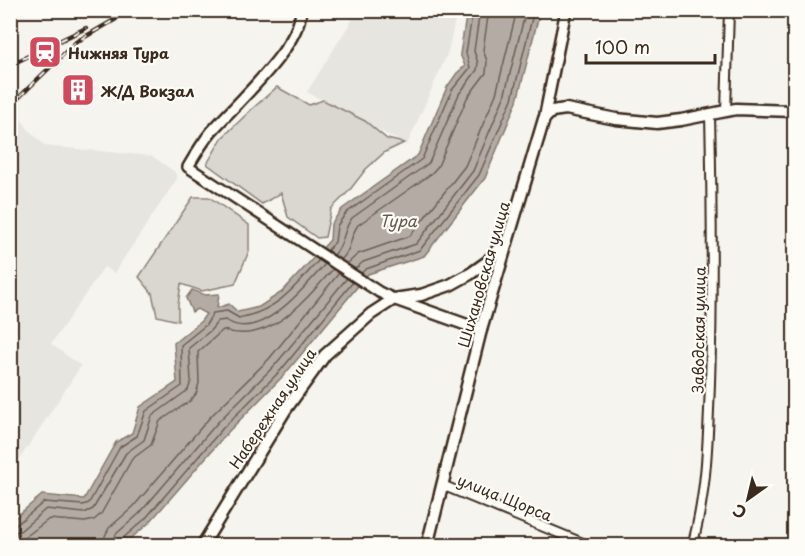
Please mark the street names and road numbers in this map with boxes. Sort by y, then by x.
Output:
street label: Шихановская улица [451,198,515,350]
street label: Заводская улица [685,266,711,394]
street label: Набережная улица [223,342,321,473]
street label: улица Щорса [454,468,556,527]

